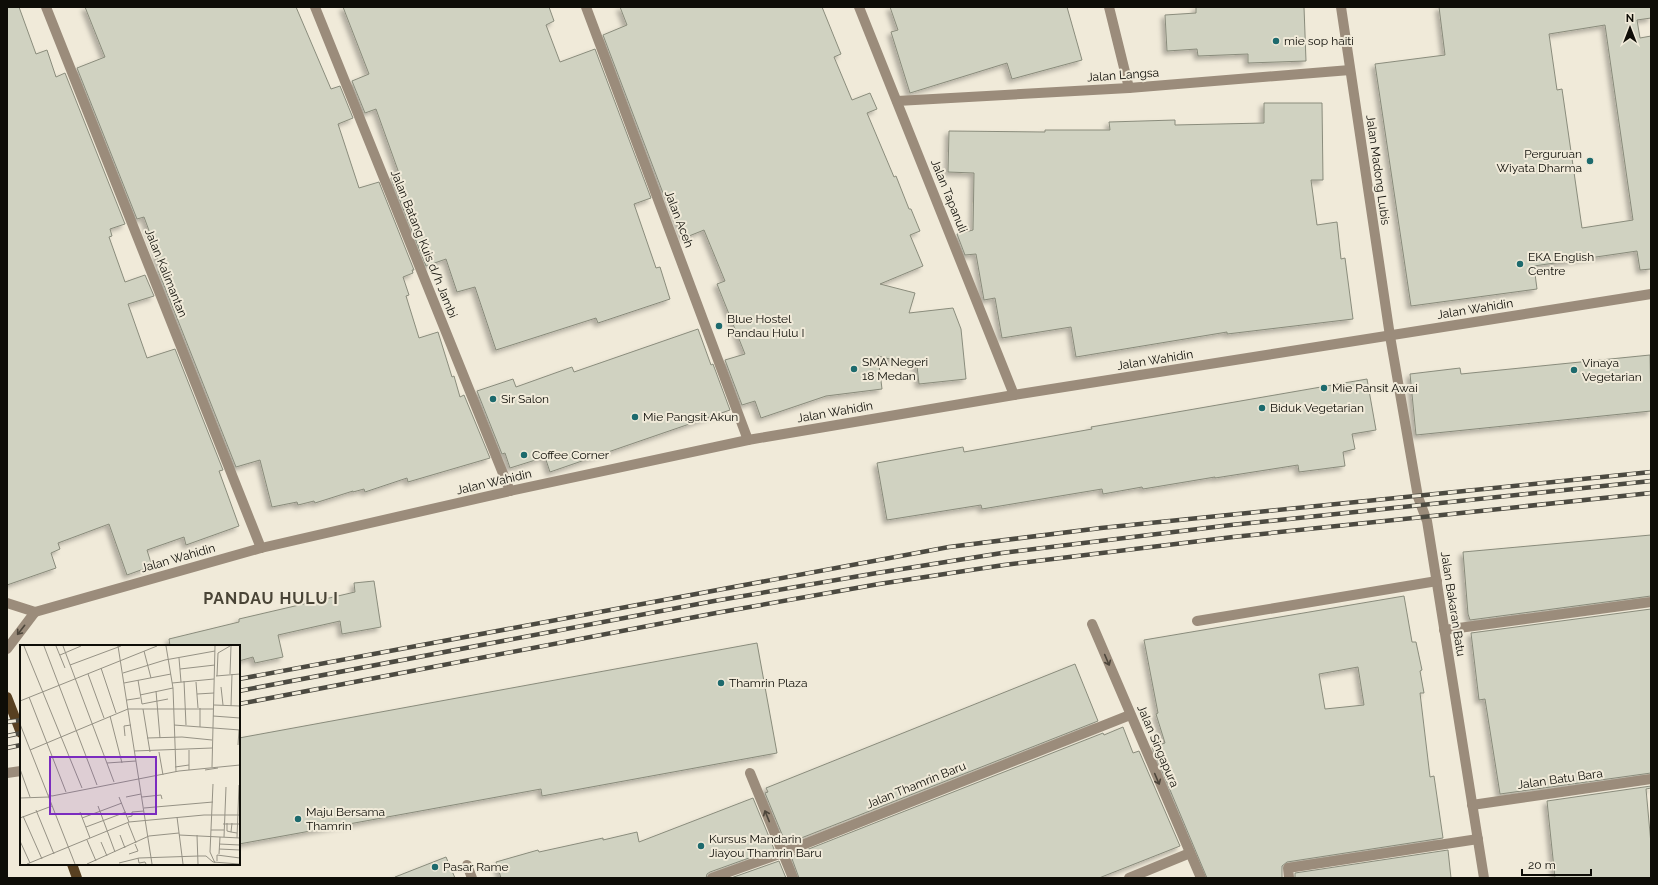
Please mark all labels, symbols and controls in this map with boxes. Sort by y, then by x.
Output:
north arrow [1610,8,1650,48]
text: N [1626,12,1634,25]
place label: mie sop haiti [1284,34,1354,48]
marker: mie sop haiti [1271,36,1281,46]
street label: Jalan Langsa [1086,65,1160,85]
street label: Jalan Madong Lubis [1363,114,1393,226]
place label: Perguruan Wiyata Dharma [1496,147,1582,175]
marker: Perguruan Wiyata Dharma [1585,156,1595,166]
street label: Jalan Tapanuli [928,157,970,235]
street label: Jalan Batang Kuis d/h Jambi [388,168,460,320]
street label: Jalan Aceh [662,188,696,250]
street label: Jalan Kalimantan [142,227,190,319]
place label: EKA English Centre [1528,250,1594,278]
marker: EKA English Centre [1515,259,1525,269]
street label: Jalan Wahidin [1436,296,1514,322]
place label: Blue Hostel Pandau Hulu I [727,312,805,340]
marker: Blue Hostel Pandau Hulu I [714,321,724,331]
street label: Jalan Wahidin [1116,347,1194,373]
place label: SMA Negeri 18 Medan [862,355,928,383]
place label: Vinaya Vegetarian [1582,356,1642,384]
marker: SMA Negeri 18 Medan [849,364,859,374]
marker: Vinaya Vegetarian [1569,365,1579,375]
place label: Mie Pansit Awai [1332,381,1418,395]
marker: Mie Pansit Awai [1319,383,1329,393]
place label: Sir Salon [501,392,549,406]
marker: Sir Salon [488,394,498,404]
street label: Jalan Wahidin [796,398,874,426]
place label: Biduk Vegetarian [1270,401,1364,415]
marker: Biduk Vegetarian [1257,403,1267,413]
place label: Mie Pangsit Akun [643,410,738,424]
marker: Mie Pangsit Akun [630,412,640,422]
place label: Coffee Corner [532,448,610,462]
marker: Coffee Corner [519,450,529,460]
street label: Jalan Wahidin [455,467,533,497]
street label: Jalan Wahidin [139,541,217,575]
street label: Jalan Bakaran Batu [1438,551,1468,657]
district label: PANDAU HULU I [203,589,339,608]
one-way arrow [17,625,25,636]
inset map [20,645,240,865]
one-way arrow [1104,653,1111,665]
place label: Thamrin Plaza [729,676,807,690]
marker: Thamrin Plaza [716,678,726,688]
street label: Jalan Singapura [1134,703,1182,789]
street label: Jalan Thamrin Baru [864,759,968,811]
street label: Jalan Batu Bara [1516,766,1604,792]
one-way arrow [1154,773,1162,785]
place label: Maju Bersama Thamrin [306,805,385,833]
one-way arrow [763,811,771,823]
marker: Maju Bersama Thamrin [293,814,303,824]
place label: Kursus Mandarin Jiayou Thamrin Baru [709,832,822,860]
marker: Kursus Mandarin Jiayou Thamrin Baru [696,841,706,851]
scale bar [1522,851,1591,877]
text: 20 m [1528,858,1556,872]
place label: Pasar Rame [443,860,509,874]
marker: Pasar Rame [430,862,440,872]

